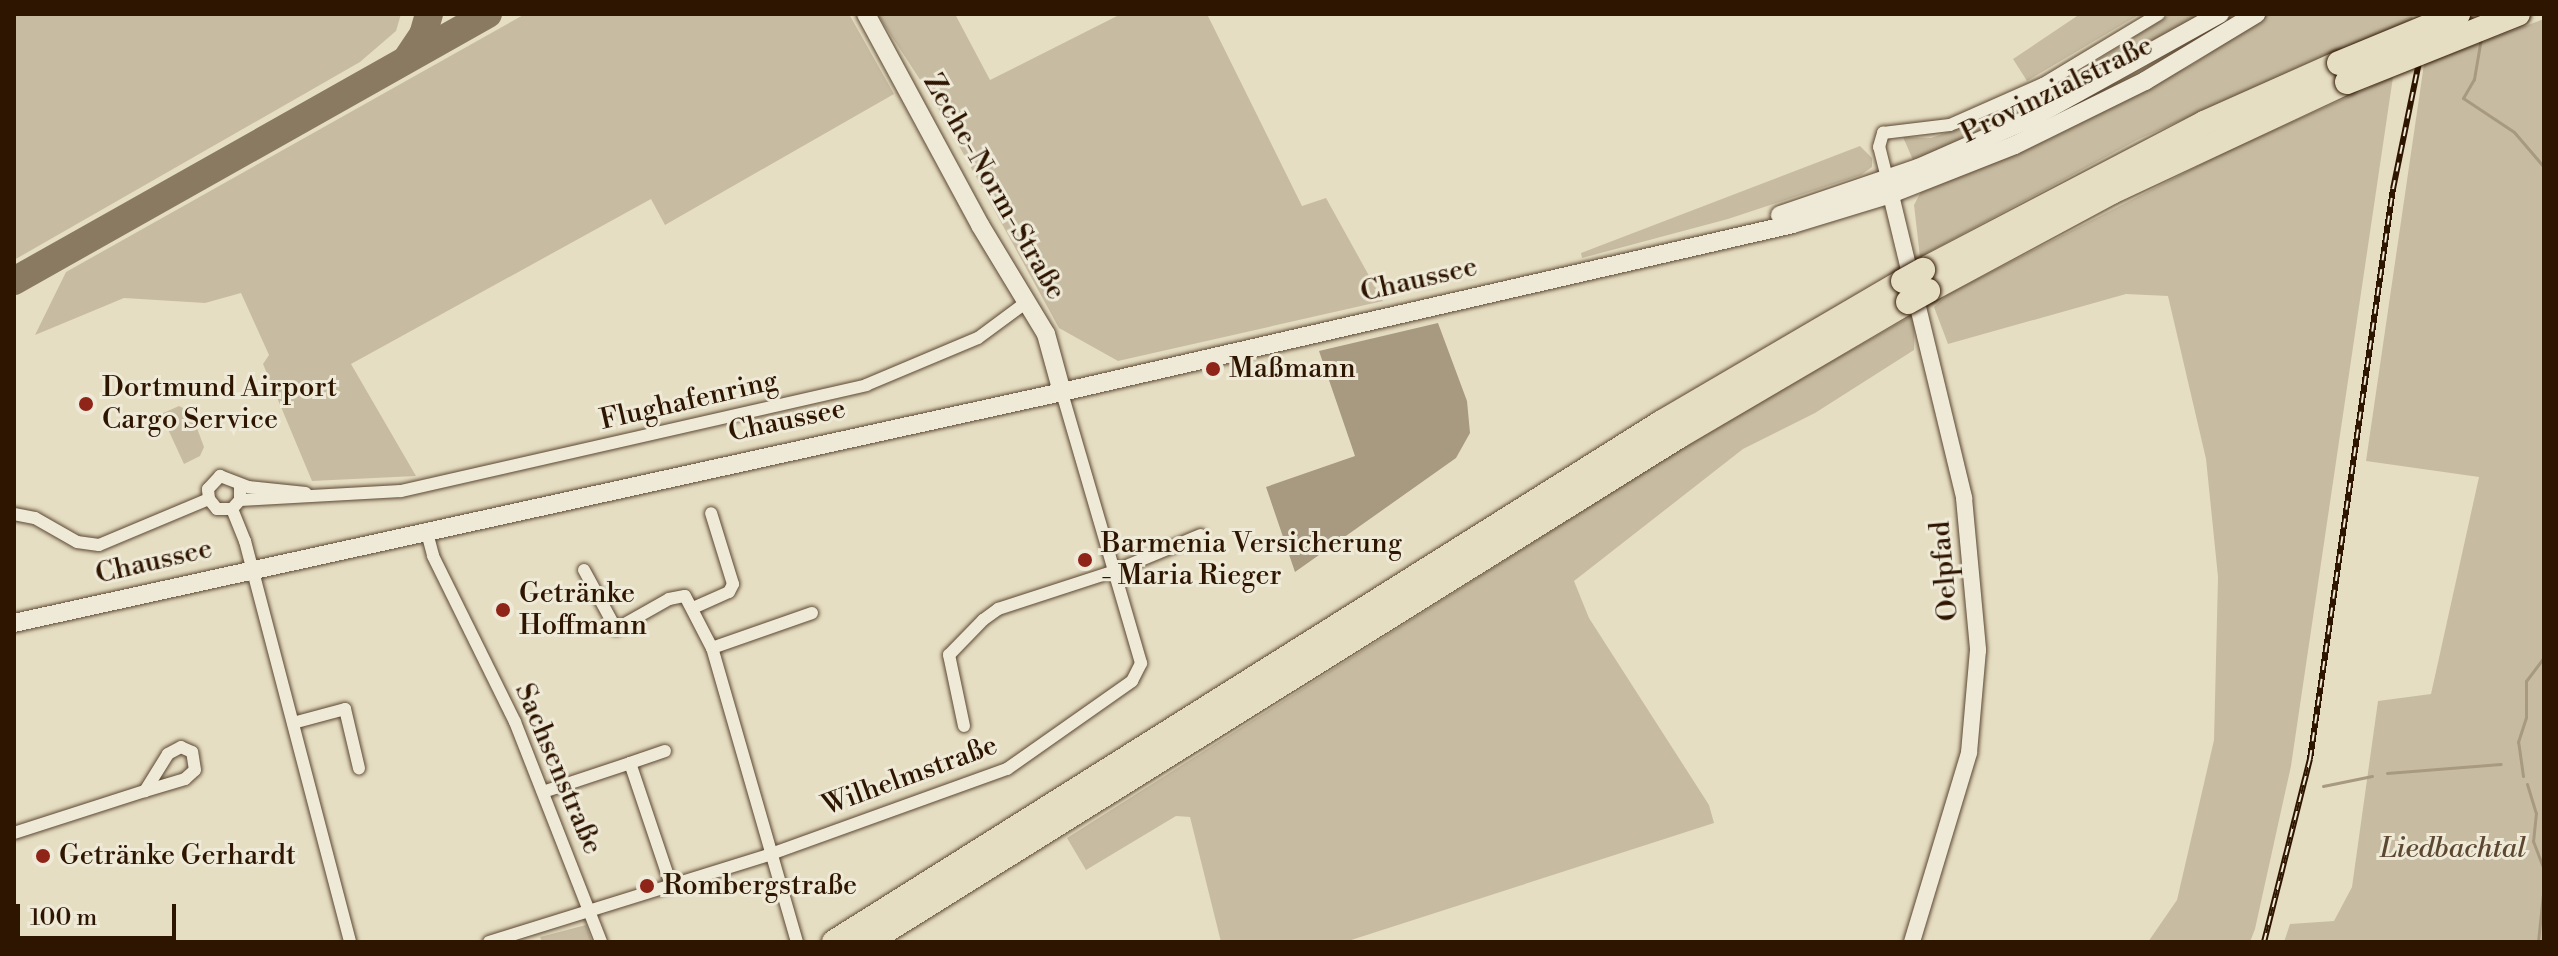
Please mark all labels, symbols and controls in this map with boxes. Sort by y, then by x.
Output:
street label: Provinzialstraße [1955,29,2159,151]
street label: Zeche-Norm-Straße [916,68,1072,306]
street label: Chaussee [1357,250,1481,310]
place label: Maßmann [1229,352,1356,386]
marker: Maßmann [1204,360,1222,378]
street label: Flughafenring [597,364,781,438]
place label: Dortmund Airport Cargo Service [102,371,337,437]
street label: Chaussee [725,392,849,450]
marker: Dortmund Airport Cargo Service [77,395,95,413]
street label: Oelpfad [1924,520,1966,622]
place label: Barmenia Versicherung - Maria Rieger [1101,527,1402,593]
street label: Chaussee [92,532,216,592]
marker: Barmenia Versicherung - Maria Rieger [1076,551,1094,569]
place label: Getränke Hoffmann [519,577,647,643]
marker: Getränke Hoffmann [494,601,512,619]
street label: Sachsenstraße [507,679,609,859]
street label: Wilhelmstraße [818,729,1002,823]
park label: Liedbachtal [2380,832,2526,866]
place label: Getränke Gerhardt [59,839,296,873]
marker: Getränke Gerhardt [34,847,52,865]
place label: Rombergstraße [663,869,857,903]
marker: Rombergstraße [638,877,656,895]
scale bar [20,888,180,938]
text: 100 m [30,903,97,933]

